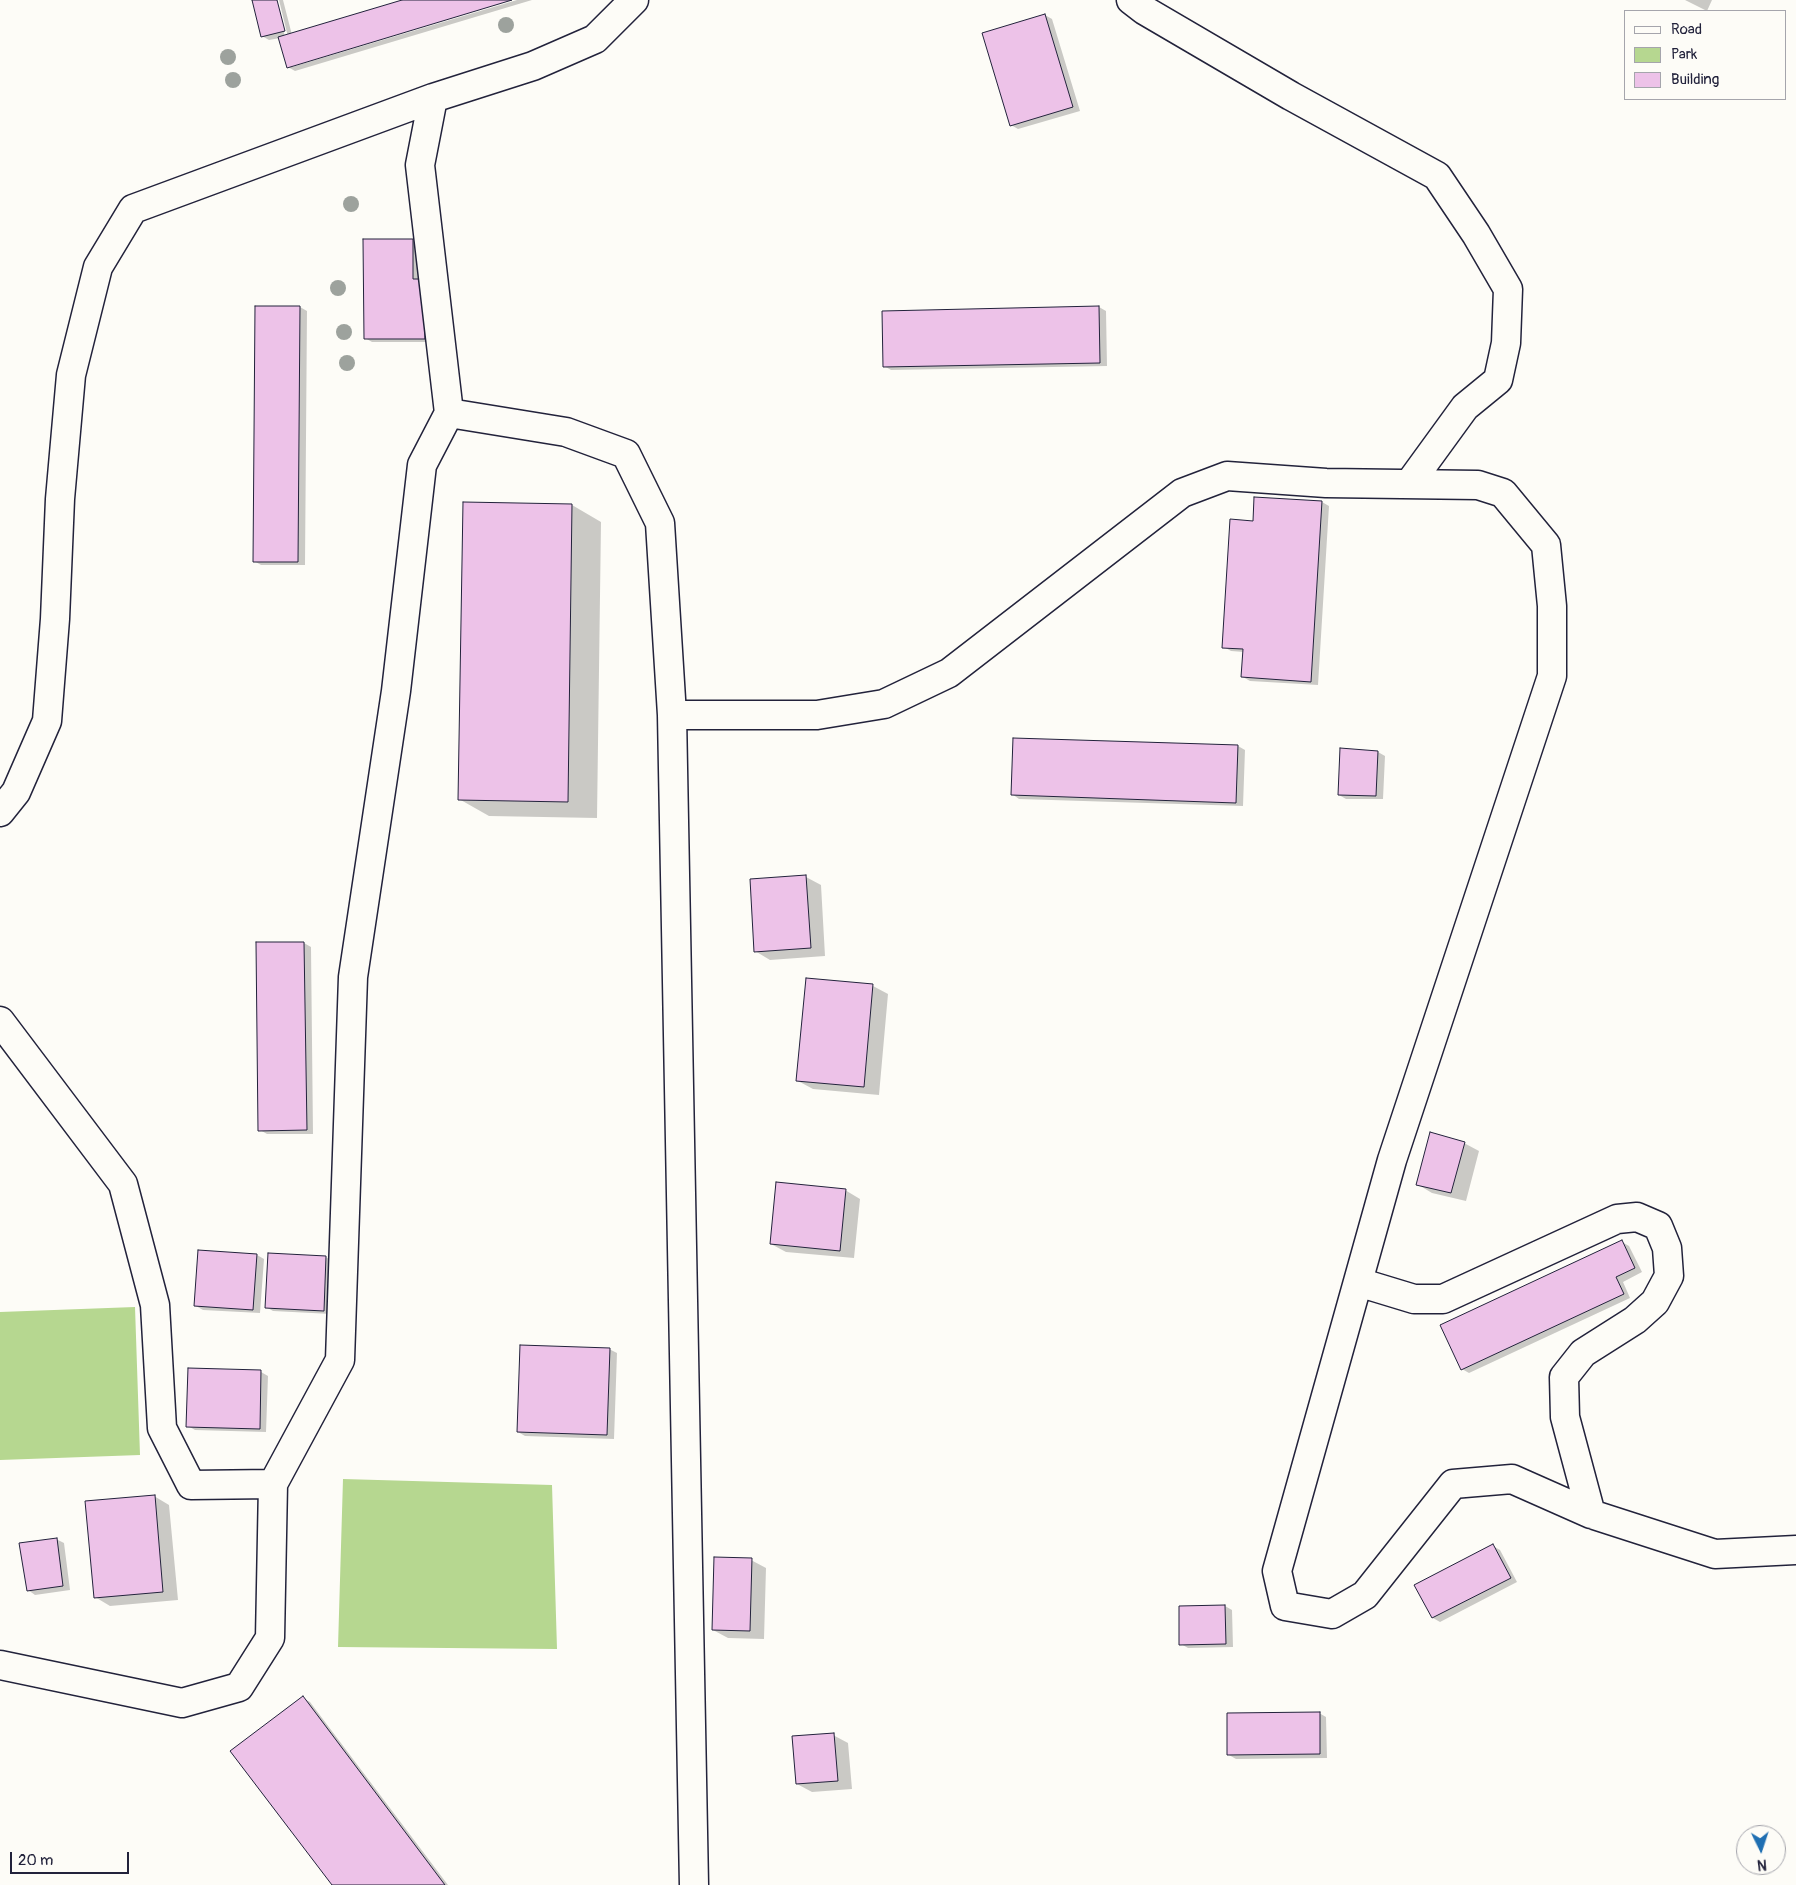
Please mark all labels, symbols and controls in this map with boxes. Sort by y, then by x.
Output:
legend [1624,10,1786,100]
text: Road [1671,20,1702,39]
text: Park [1671,45,1697,64]
text: Building [1671,70,1719,89]
north arrow [1736,1825,1786,1875]
scale bar [12,1842,131,1874]
text: 20 m [18,1851,53,1870]
text: N [1757,1856,1767,1873]

